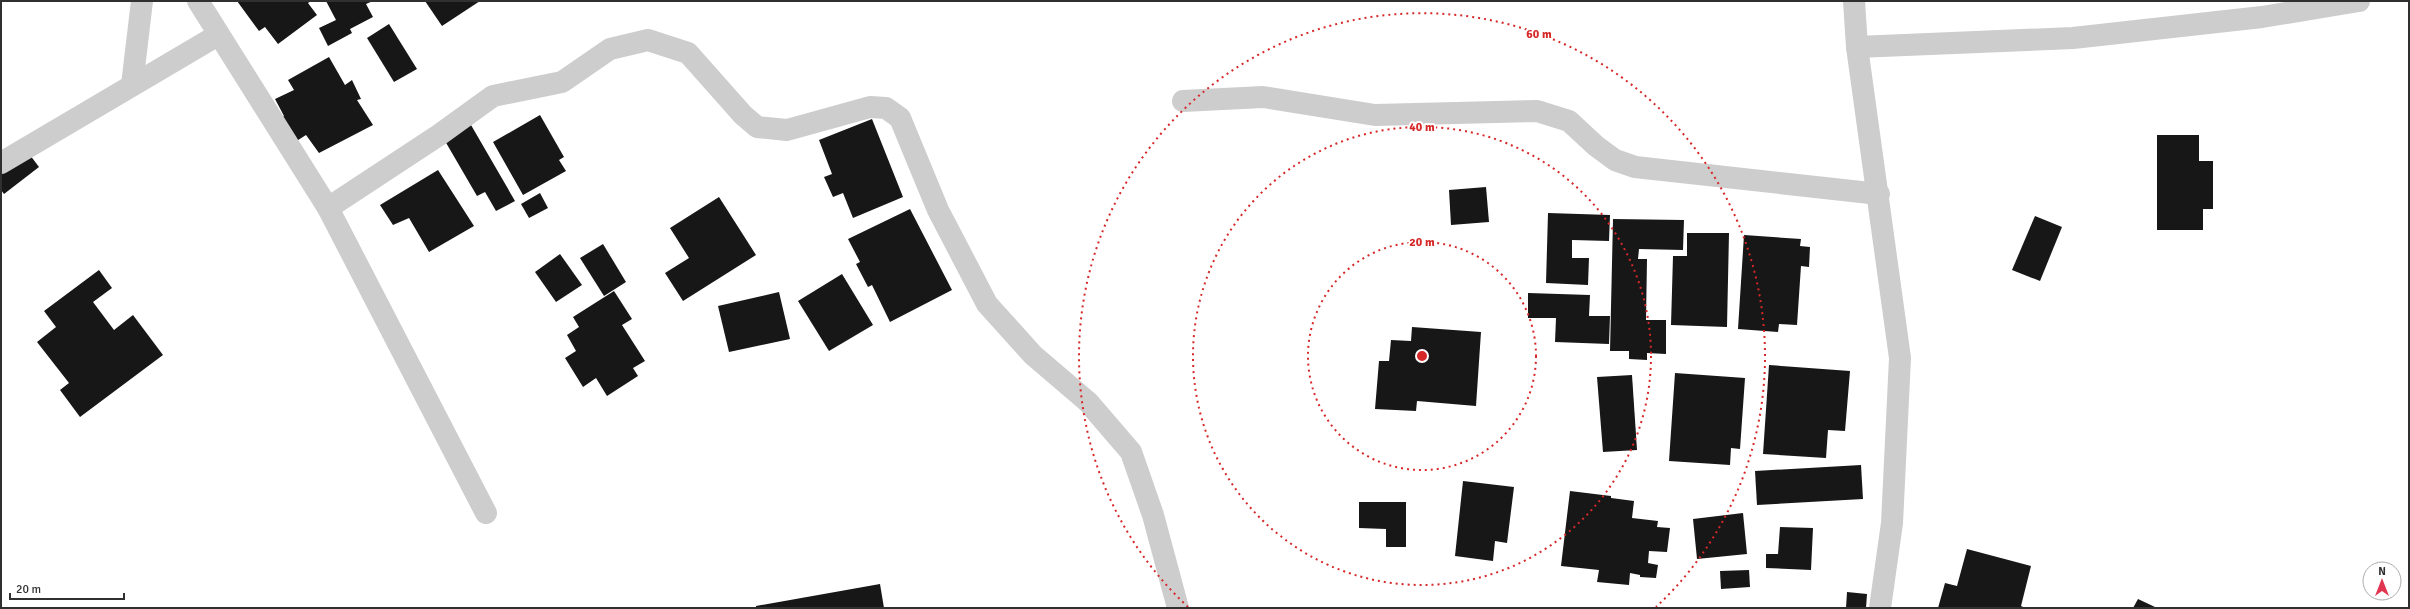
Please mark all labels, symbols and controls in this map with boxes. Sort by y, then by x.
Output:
text: 60 m [1526,27,1552,42]
text: 40 m [1409,120,1435,135]
text: 20 m [1409,235,1435,250]
centre of rings [1415,349,1429,363]
north arrow [2362,561,2402,601]
text: N [2378,565,2386,578]
scale bar [10,575,124,601]
text: 20 m [16,582,41,597]

